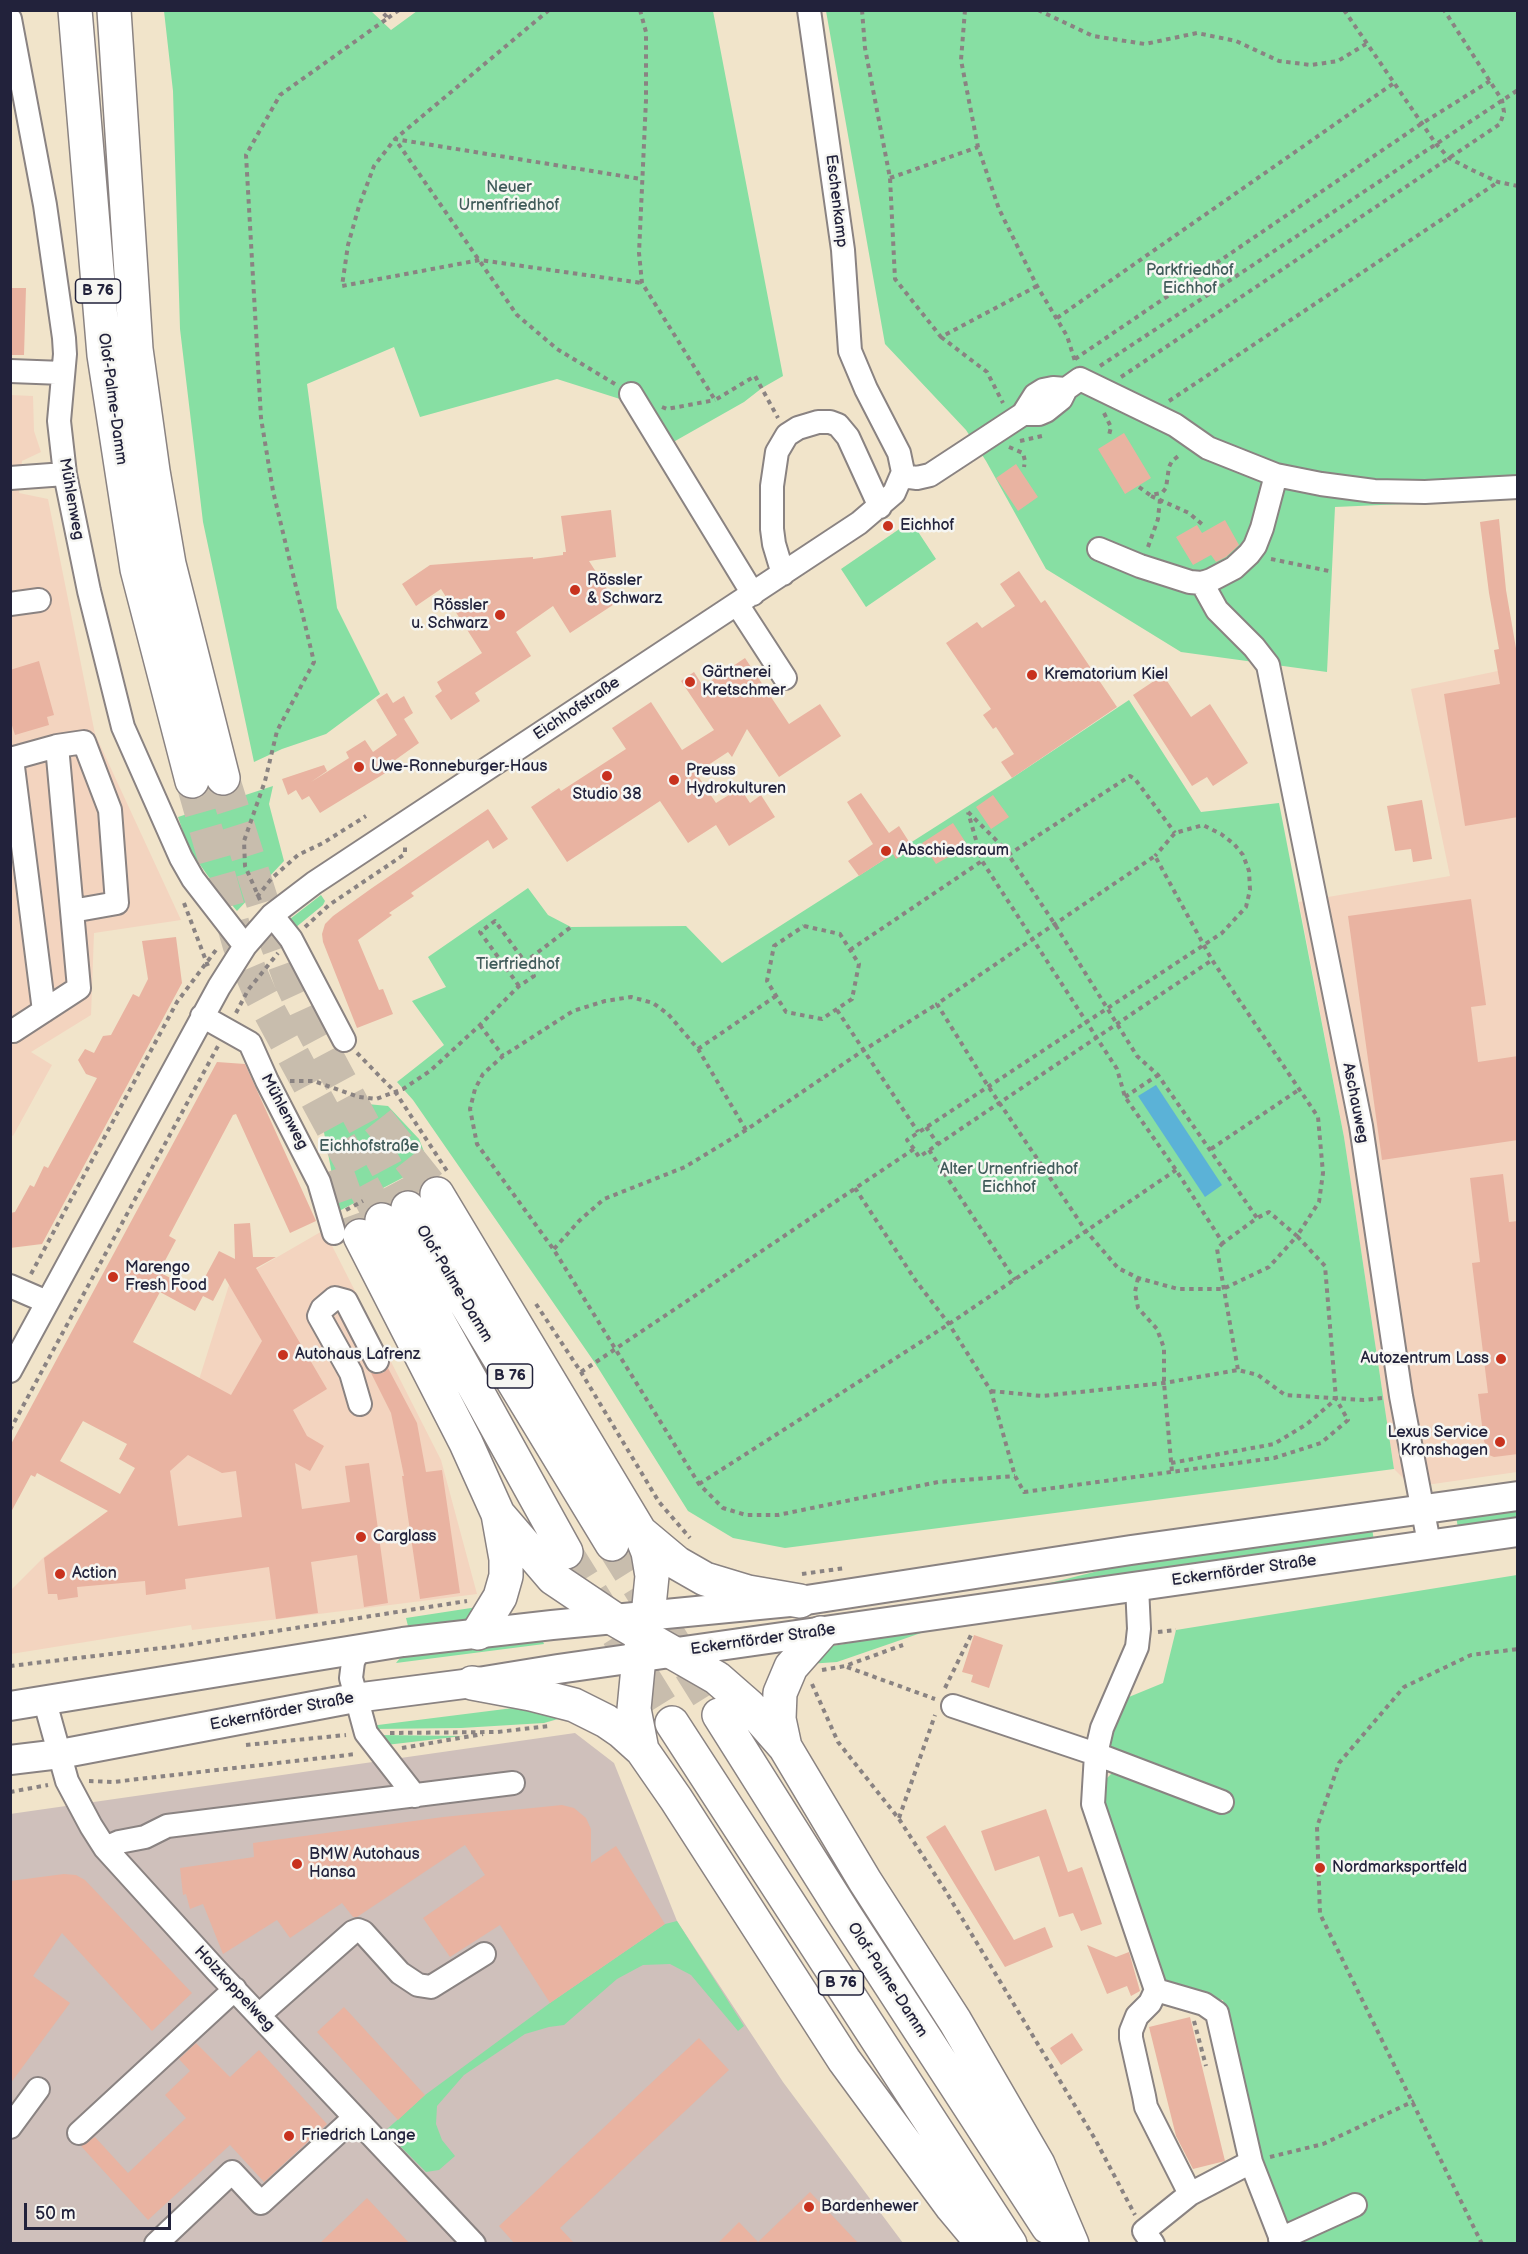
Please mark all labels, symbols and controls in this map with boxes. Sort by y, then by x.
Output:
street label: Eschenkamp [821,153,851,249]
park label: Neuer Urnenfriedhof [458,178,560,216]
park label: Parkfriedhof Eichhof [1146,261,1234,299]
road number: B 76 [76,279,120,303]
street label: Olof-Palme-Damm [93,332,131,466]
street label: Mühlenweg [54,457,88,541]
place label: Eichhof [900,516,954,536]
marker: Eichhof [881,519,895,533]
place label: Rössler & Schwarz [587,571,662,609]
marker: Rössler & Schwarz [568,583,582,597]
place label: Rössler u. Schwarz [411,596,488,634]
marker: Rössler u. Schwarz [493,608,507,622]
place label: Gärtnerei Kretschmer [702,663,786,701]
place label: Krematorium Kiel [1044,665,1168,685]
marker: Krematorium Kiel [1025,668,1039,682]
street label: Eichhofstraße [530,673,624,745]
marker: Gärtnerei Kretschmer [683,675,697,689]
place label: Uwe-Ronneburger-Haus [371,757,547,777]
marker: Uwe-Ronneburger-Haus [352,760,366,774]
place label: Preuss Hydrokulturen [686,761,786,799]
marker: Studio 38 [600,769,614,783]
marker: Preuss Hydrokulturen [667,773,681,787]
place label: Studio 38 [573,785,641,805]
place label: Abschiedsraum [898,841,1009,861]
marker: Abschiedsraum [879,844,893,858]
park label: Tierfriedhof [476,955,560,975]
street label: Aschauweg [1338,1061,1372,1145]
street label: Mühlenweg [256,1071,312,1153]
park label: Eichhofstraße [319,1137,419,1157]
park label: Alter Urnenfriedhof Eichhof [940,1160,1078,1198]
street label: Olof-Palme-Damm [412,1222,496,1346]
place label: Marengo Fresh Food [125,1258,207,1296]
marker: Marengo Fresh Food [106,1270,120,1284]
place label: Autohaus Lafrenz [295,1345,420,1365]
marker: Autohaus Lafrenz [276,1348,290,1362]
place label: Autozentrum Lass [1360,1349,1489,1369]
marker: Autozentrum Lass [1494,1352,1508,1366]
road number: B 76 [488,1364,532,1388]
place label: Lexus Service Kronshagen [1387,1423,1488,1461]
marker: Lexus Service Kronshagen [1493,1435,1507,1449]
place label: Carglass [373,1527,436,1547]
marker: Carglass [354,1530,368,1544]
street label: Eckernförder Straße [1170,1551,1318,1591]
place label: Action [72,1564,117,1584]
marker: Action [53,1567,67,1581]
street label: Eckernförder Straße [689,1620,837,1660]
street label: Eckernförder Straße [208,1689,356,1735]
place label: BMW Autohaus Hansa [309,1845,420,1883]
marker: BMW Autohaus Hansa [290,1857,304,1871]
place label: Nordmarksportfeld [1332,1858,1467,1878]
marker: Nordmarksportfeld [1313,1861,1327,1875]
street label: Olof-Palme-Damm [843,1919,931,2041]
street label: Holzkoppelweg [190,1942,278,2036]
road number: B 76 [818,1971,864,1995]
place label: Friedrich Lange [301,2126,415,2146]
marker: Friedrich Lange [282,2129,296,2143]
scale bar [27,2191,174,2229]
place label: Bardenhewer [821,2197,918,2217]
marker: Bardenhewer [802,2200,816,2214]
text: 50 m [35,2203,76,2224]

